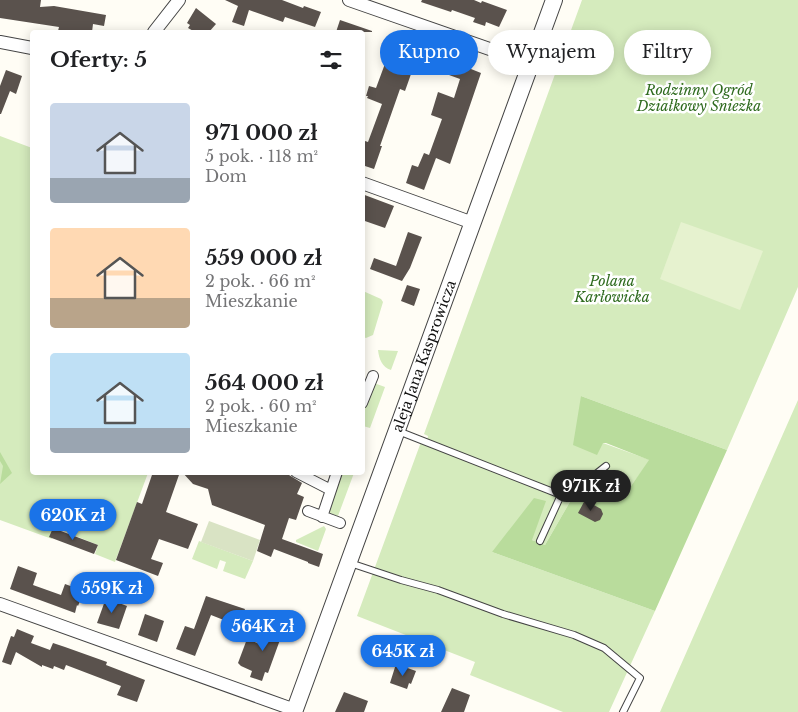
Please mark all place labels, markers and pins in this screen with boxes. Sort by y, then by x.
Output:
pin: 971K zł [545,470,637,512]
pin: 620K zł [27,498,119,541]
pin: 559K zł [66,572,158,614]
pin: 564K zł [217,610,309,652]
pin: 645K zł [357,634,449,677]

